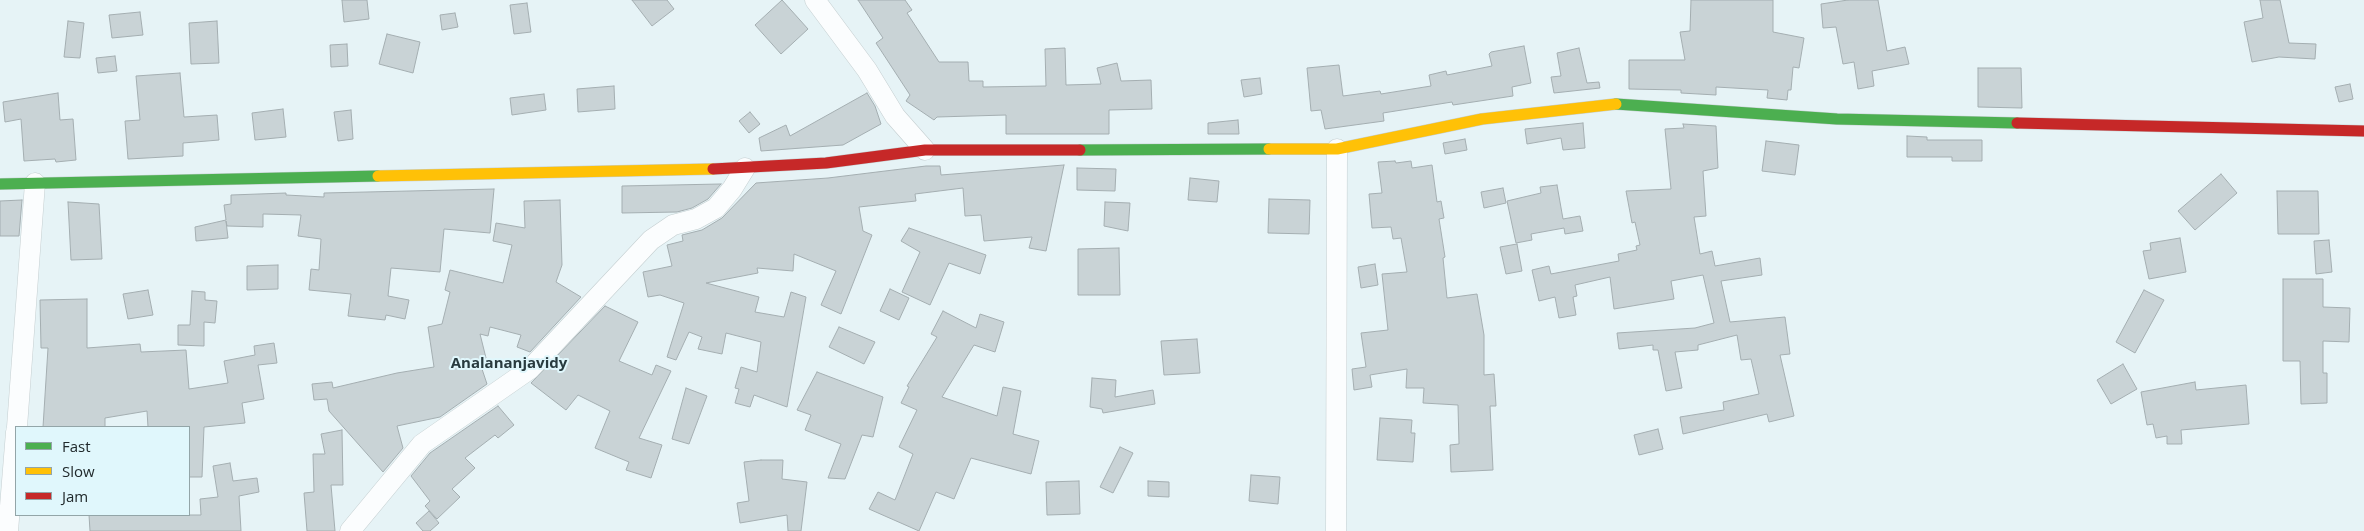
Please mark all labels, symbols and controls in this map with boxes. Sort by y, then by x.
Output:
district label: Analananjavidy [451,355,567,373]
legend [15,426,190,516]
text: Fast [62,436,91,456]
text: Slow [62,461,95,481]
text: Jam [62,486,88,506]

